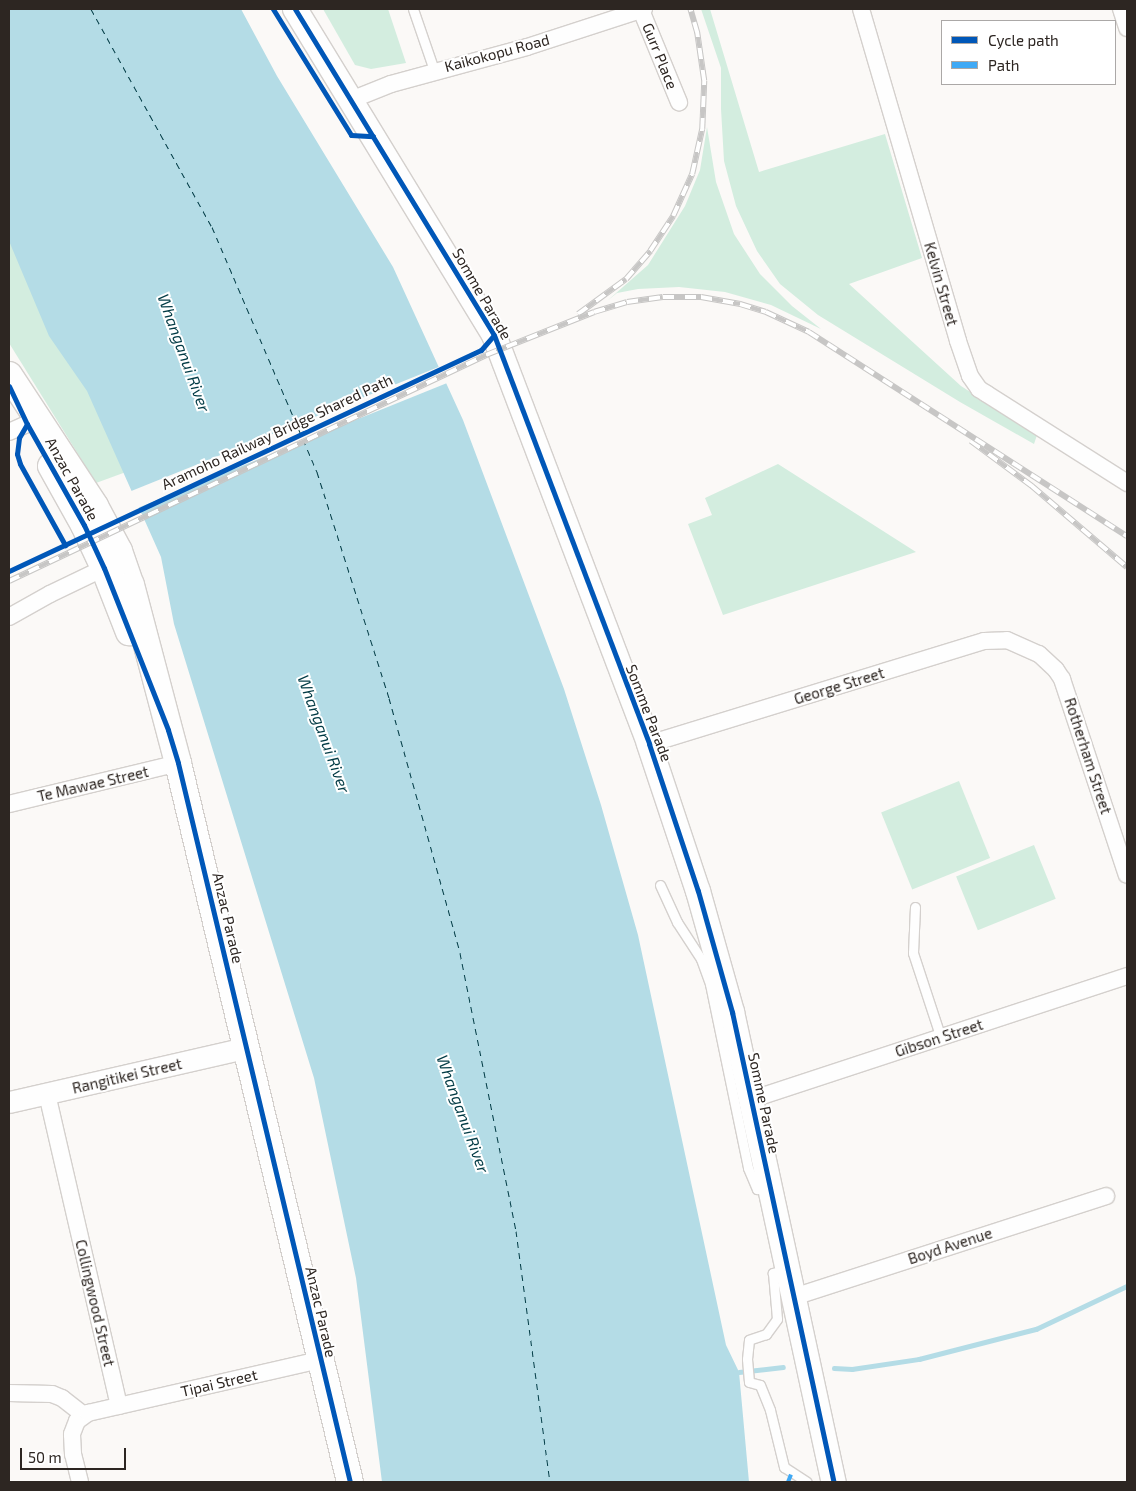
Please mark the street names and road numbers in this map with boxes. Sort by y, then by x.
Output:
street label: Gurr Place [639,20,681,92]
street label: Kaikokopu Road [443,30,551,76]
street label: Kelvin Street [920,240,962,328]
street label: Somme Parade [449,245,515,343]
street label: Aramoho Railway Bridge Shared Path [159,370,395,494]
street label: Anzac Parade [42,434,102,524]
street label: Somme Parade [622,662,676,764]
street label: George Street [792,664,886,708]
street label: Rotherham Street [1061,696,1115,816]
street label: Te Mawae Street [36,762,150,806]
street label: Anzac Parade [209,871,247,965]
street label: Gibson Street [893,1015,985,1061]
street label: Somme Parade [745,1051,783,1155]
street label: Rangitikei Street [70,1055,184,1097]
street label: Boyd Avenue [905,1224,995,1268]
street label: Collingwood Street [72,1238,118,1368]
street label: Anzac Parade [302,1265,340,1359]
street label: Tipai Street [179,1365,259,1401]

